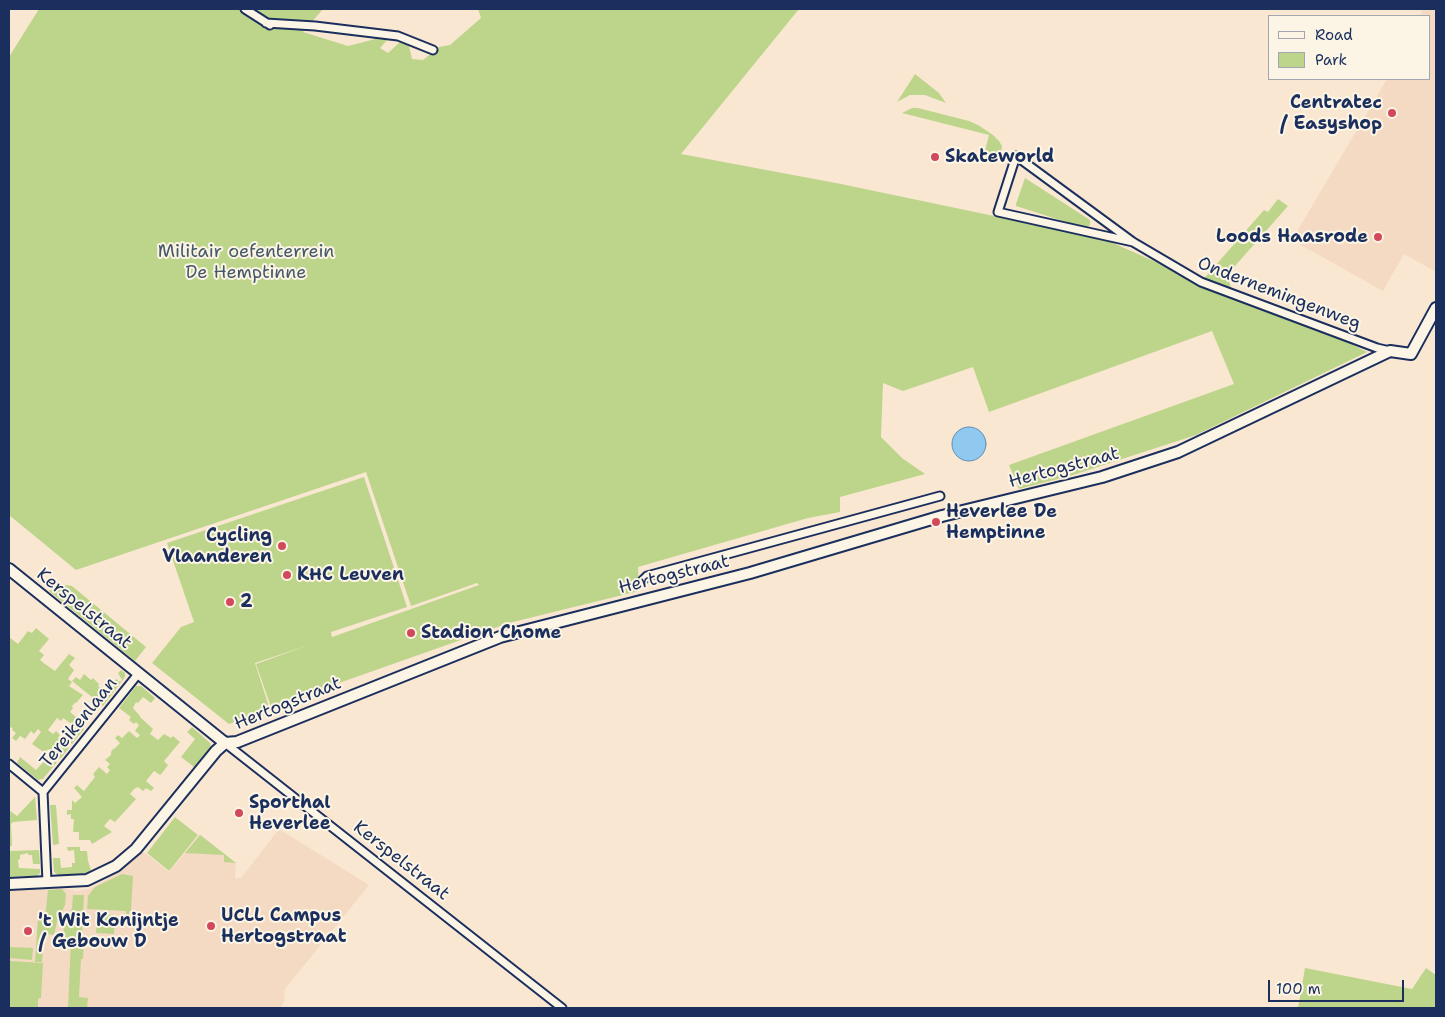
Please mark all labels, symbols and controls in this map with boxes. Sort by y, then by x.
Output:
legend [1268,15,1430,80]
text: Road [1315,25,1353,45]
text: Park [1315,50,1347,70]
place label: Centratec / Easyshop [1280,92,1382,134]
marker: Centratec / Easyshop [1386,107,1398,119]
place label: Skateworld [945,146,1054,168]
marker: Skateworld [929,151,941,163]
place label: Loods Haasrode [1216,226,1368,248]
marker: Loods Haasrode [1372,231,1384,243]
park label: Militair oefenterrein De Hemptinne [158,241,334,284]
street label: Ondernemingenweg [1194,253,1364,335]
street label: Hertogstraat [1006,443,1122,493]
place label: Heverlee De Hemptinne [946,501,1057,544]
marker: Heverlee De Hemptinne [930,516,942,528]
place label: Cycling Vlaanderen [162,525,272,568]
marker: Cycling Vlaanderen [276,540,288,552]
street label: Hertogstraat [616,551,732,599]
street label: Kerspelstraat [32,564,136,654]
place label: KHC Leuven [297,564,404,586]
marker: KHC Leuven [281,569,293,581]
place label: 2 [240,591,253,613]
marker: 2 [224,596,236,608]
place label: Stadion Chome [421,622,561,644]
marker: Stadion Chome [405,627,417,639]
street label: Tereikenlaan [36,673,122,773]
street label: Hertogstraat [231,673,345,735]
place label: Sporthal Heverlee [249,792,330,834]
marker: Sporthal Heverlee [233,807,245,819]
street label: Kerspelstraat [349,817,453,905]
place label: UCLL Campus Hertogstraat [221,905,346,948]
place label: 't Wit Konijntje / Gebouw D [38,910,179,952]
marker: UCLL Campus Hertogstraat [205,920,217,932]
marker: 't Wit Konijntje / Gebouw D [22,925,34,937]
scale bar [1270,970,1406,1002]
text: 100 m [1276,979,1321,999]

